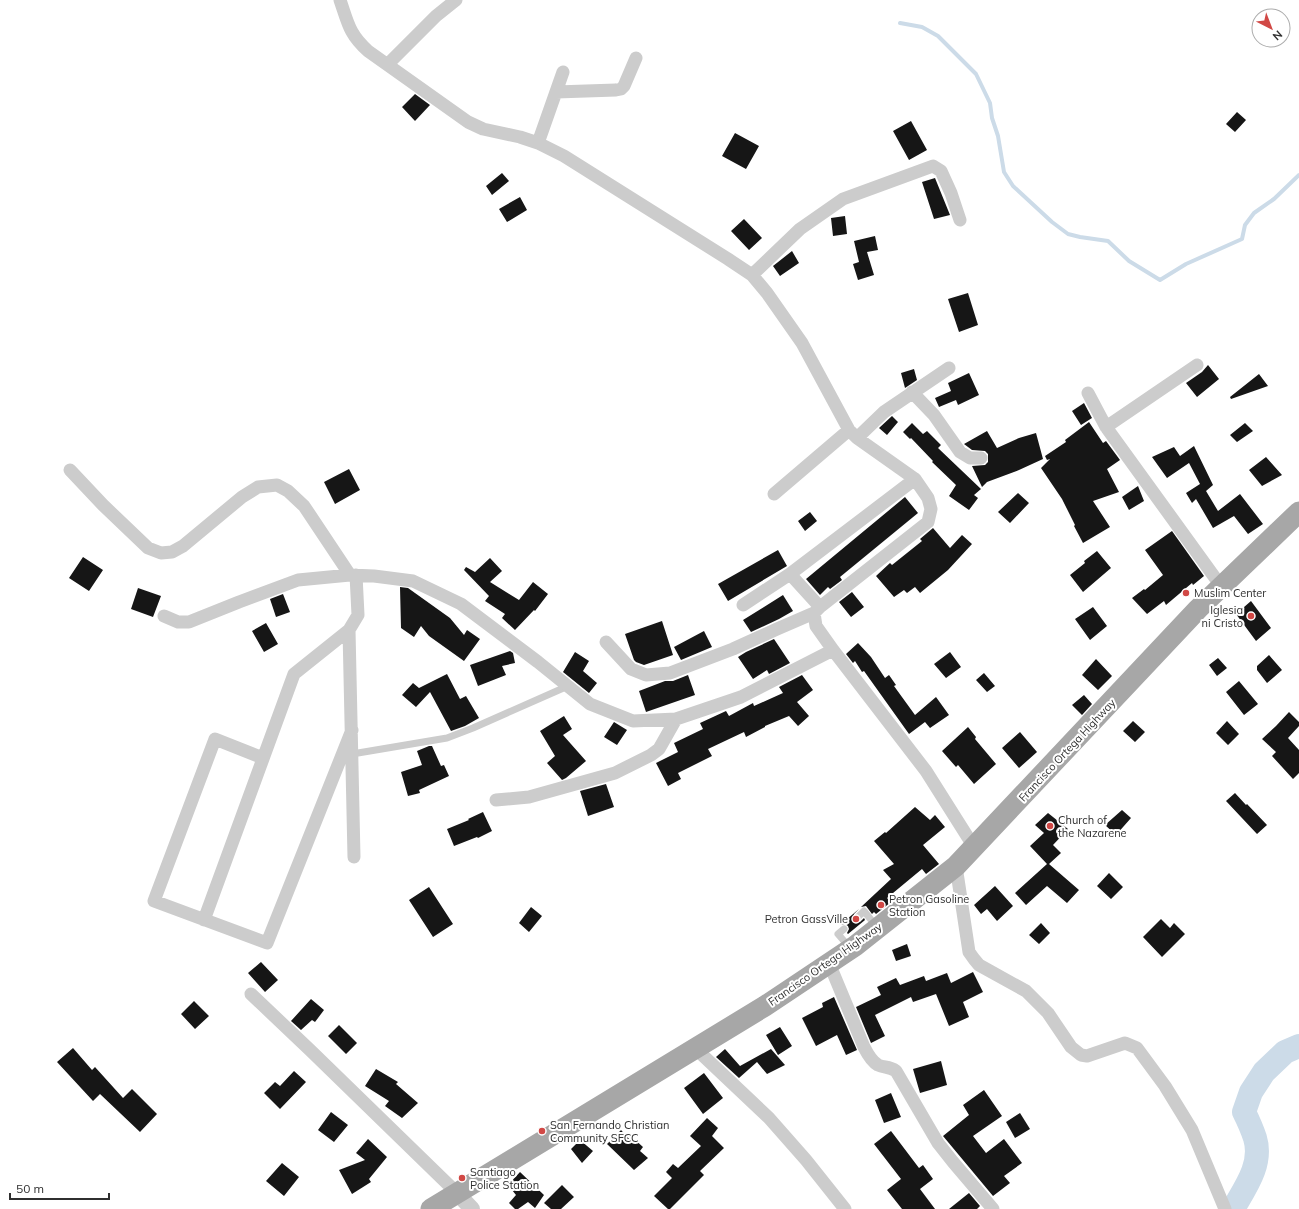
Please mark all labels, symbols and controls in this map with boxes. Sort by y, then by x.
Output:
north arrow [1251,8,1291,48]
text: N [1270,27,1285,43]
place label: Muslim Center [1194,586,1266,600]
marker: Muslim Center [1181,588,1191,598]
place label: Iglesia ni Cristo [1201,603,1243,630]
marker: Iglesia ni Cristo [1246,611,1256,621]
street label: Francisco Ortega Highway [1016,696,1118,804]
place label: Church of the Nazarene [1058,813,1127,840]
marker: Church of the Nazarene [1045,821,1055,831]
place label: Petron Gasoline Station [889,892,969,919]
marker: Petron Gasoline Station [876,900,886,910]
place label: Petron GassVille [765,912,848,926]
marker: Petron GassVille [851,914,861,924]
street label: Francisco Ortega Highway [765,919,885,1009]
place label: San Fernando Christian Community SFCC [550,1118,669,1145]
marker: San Fernando Christian Community SFCC [537,1126,547,1136]
place label: Santiago Police Station [470,1165,539,1192]
marker: Santiago Police Station [457,1173,467,1183]
scale bar [10,1175,109,1201]
text: 50 m [16,1181,44,1196]

